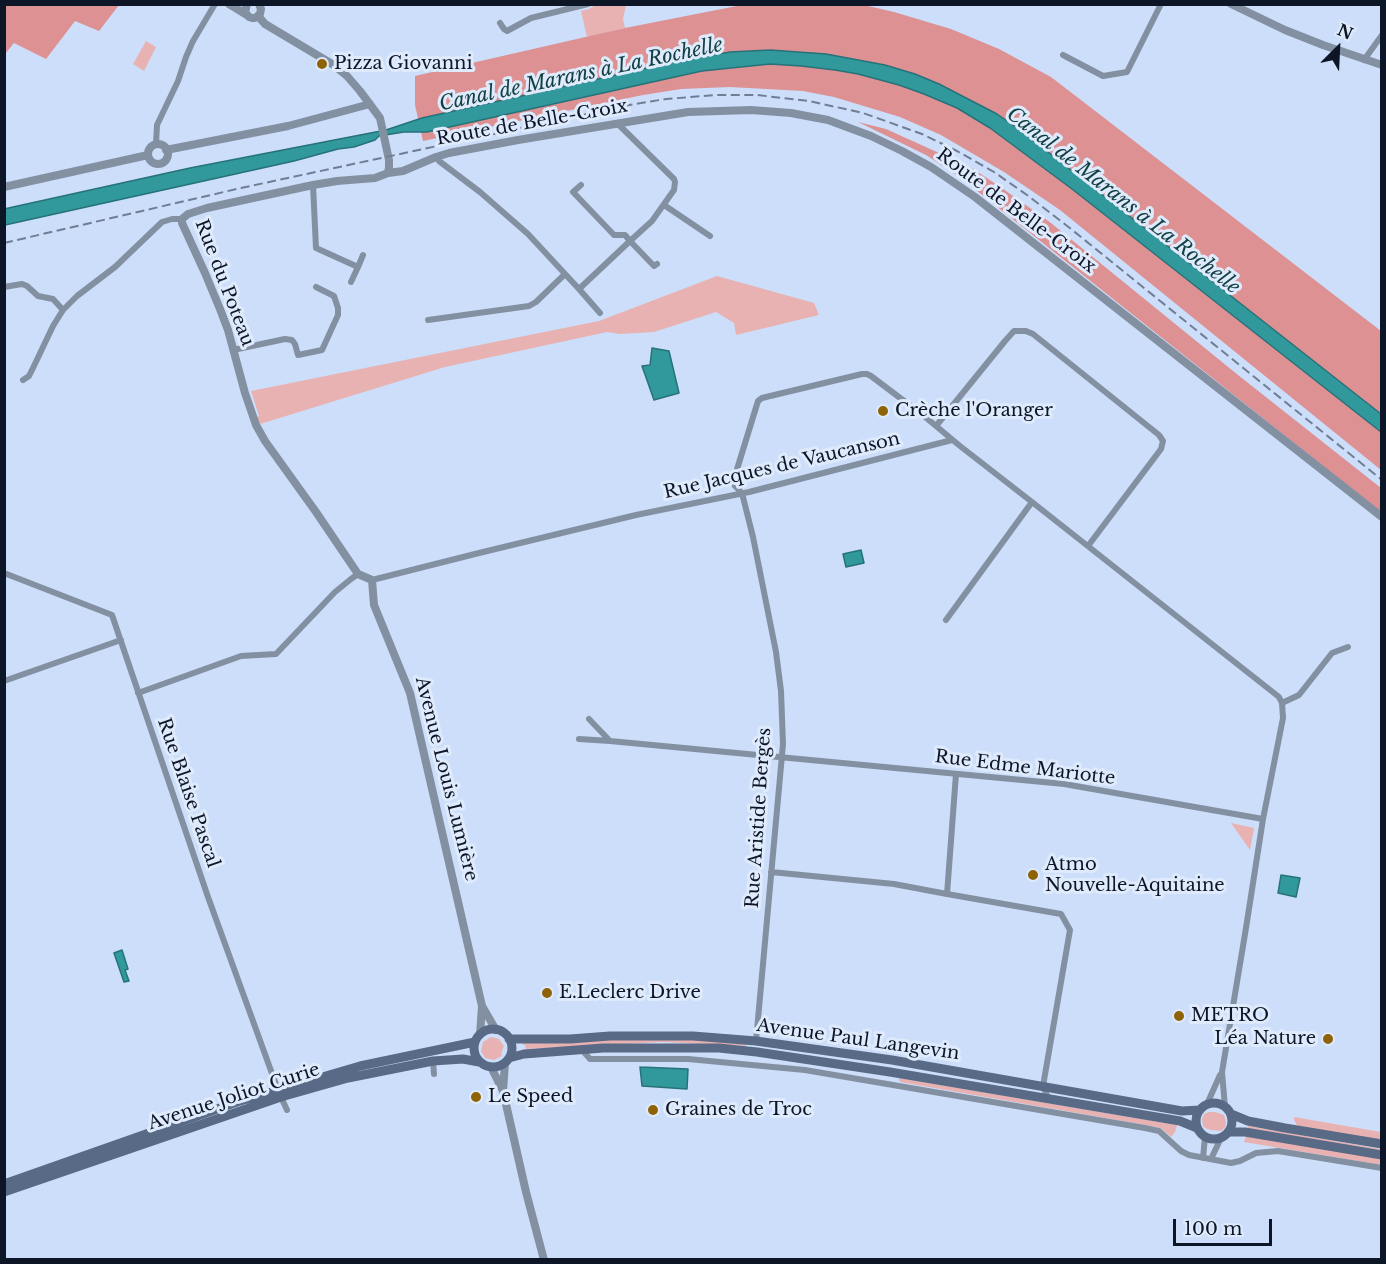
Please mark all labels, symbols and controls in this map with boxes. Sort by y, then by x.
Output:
north arrow [1308,18,1368,78]
text: N [1334,19,1356,44]
water label: Canal de Marans à La Rochelle [437,33,725,117]
place label: Pizza Giovanni [334,53,473,75]
marker: Pizza Giovanni [315,57,329,71]
street label: Route de Belle-Croix [435,96,629,150]
water label: Canal de Marans à La Rochelle [1002,102,1244,300]
street label: Route de Belle-Croix [932,144,1100,278]
street label: Rue du Poteau [190,217,258,349]
place label: Crèche l'Oranger [895,400,1053,422]
marker: Crèche l'Oranger [876,404,890,418]
street label: Rue Jacques de Vaucanson [662,428,902,504]
street label: Avenue Louis Lumière [410,675,482,883]
street label: Rue Blaise Pascal [152,715,224,871]
street label: Rue Aristide Bergès [742,727,776,909]
street label: Rue Edme Mariotte [933,746,1117,790]
place label: Atmo Nouvelle-Aquitaine [1045,854,1225,896]
marker: Atmo Nouvelle-Aquitaine [1026,868,1040,882]
place label: E.Leclerc Drive [559,982,701,1004]
marker: E.Leclerc Drive [540,986,554,1000]
place label: METRO [1191,1005,1269,1027]
marker: METRO [1172,1009,1186,1023]
street label: Avenue Paul Langevin [755,1015,961,1065]
place label: Léa Nature [1214,1028,1316,1050]
marker: Léa Nature [1321,1032,1335,1046]
street label: Avenue Joliot Curie [145,1059,323,1135]
place label: Le Speed [488,1086,573,1108]
marker: Le Speed [469,1090,483,1104]
place label: Graines de Troc [665,1099,812,1121]
marker: Graines de Troc [646,1103,660,1117]
scale bar [1176,1207,1275,1245]
text: 100 m [1184,1218,1242,1240]

